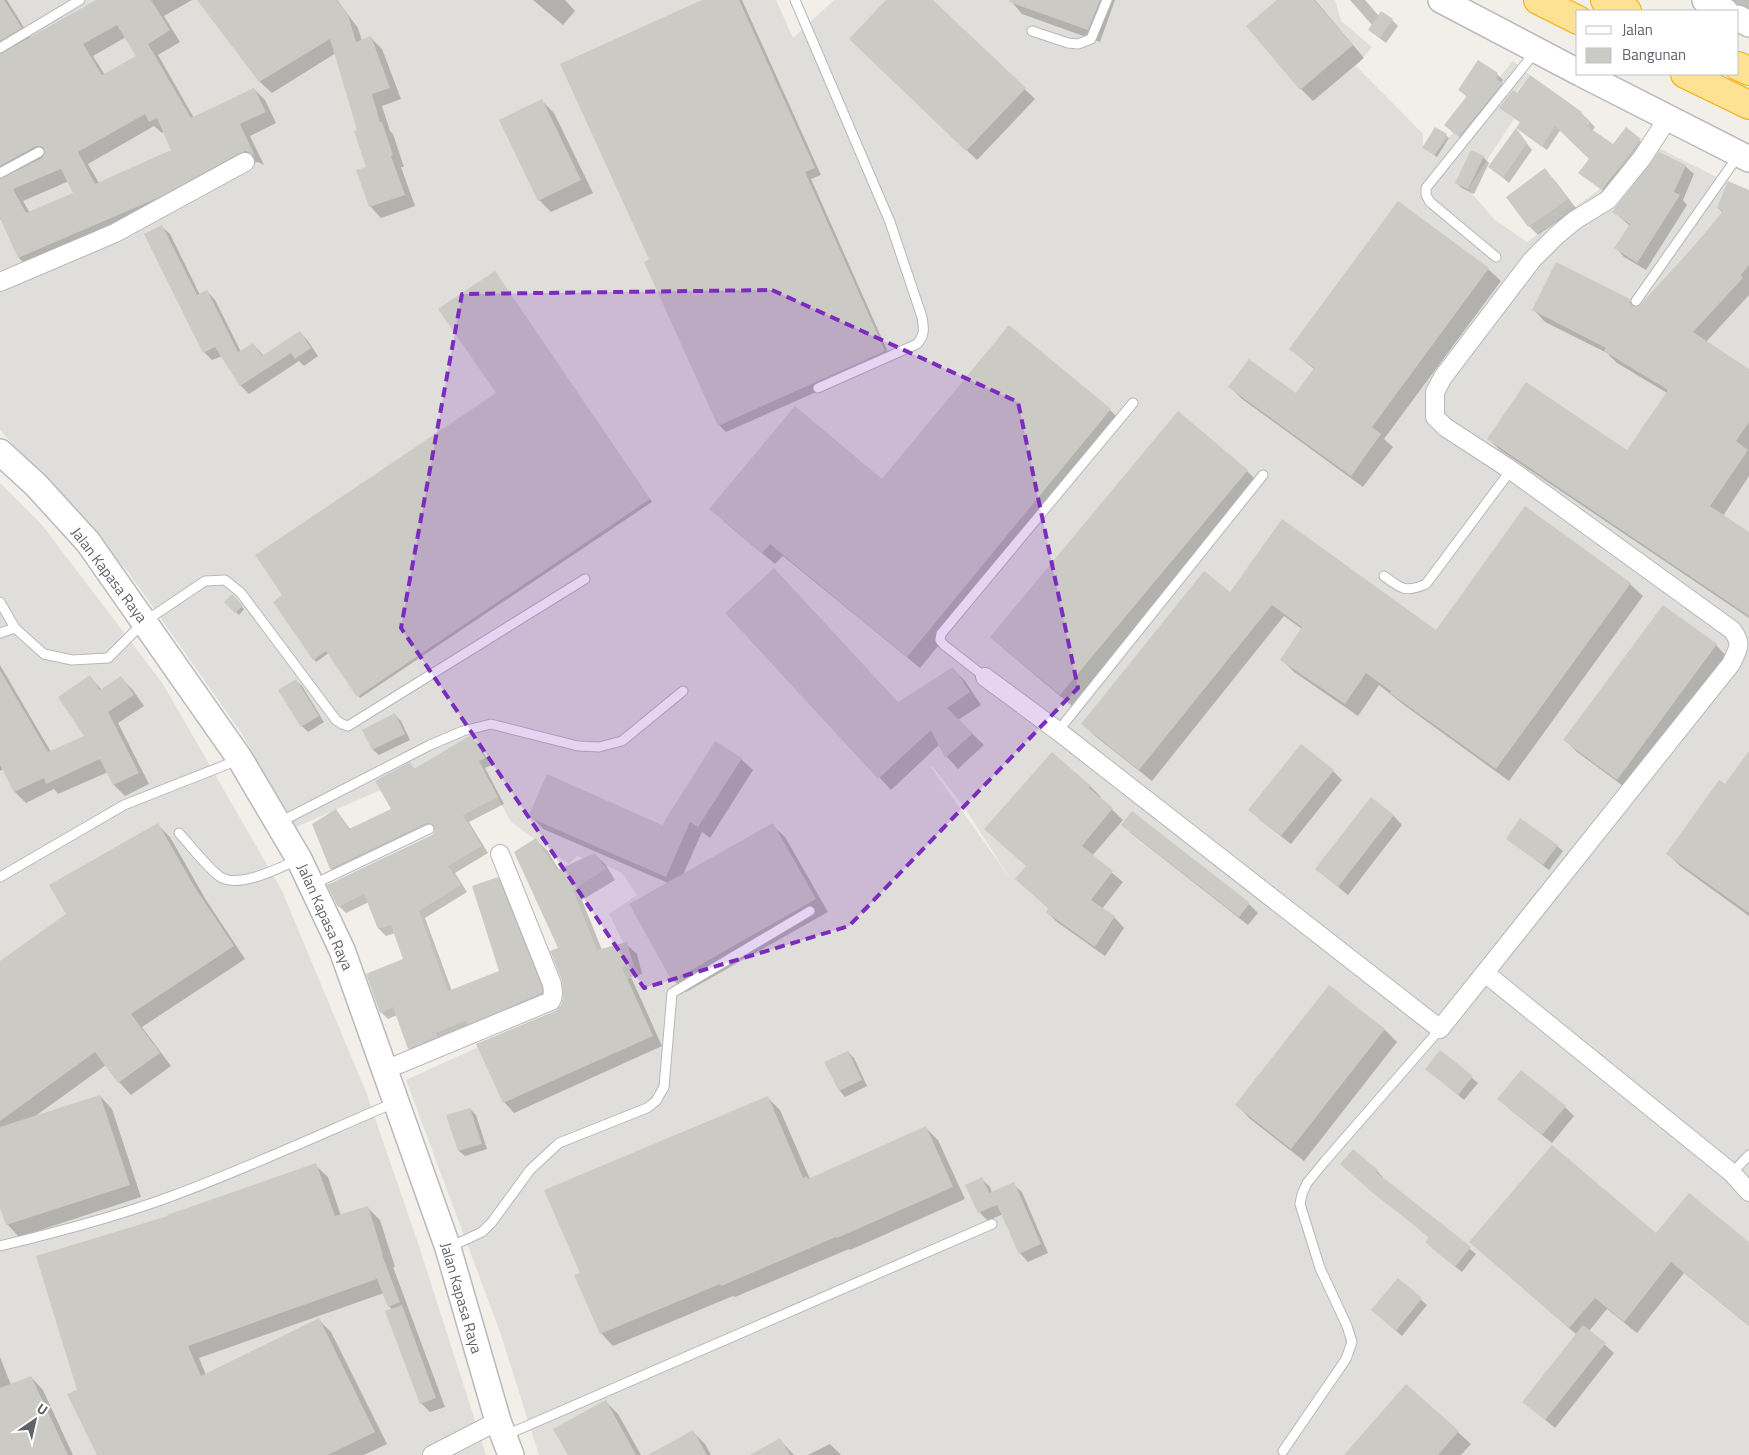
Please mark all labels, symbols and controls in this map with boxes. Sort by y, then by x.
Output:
legend [1576,10,1739,75]
text: Jalan [1622,18,1653,41]
text: Bangunan [1622,43,1686,66]
street label: Jalan Kapasa Raya [66,522,153,628]
street label: Jalan Kapasa Raya [292,860,359,974]
street label: Jalan Kapasa Raya [435,1240,488,1357]
north arrow [10,1395,60,1445]
text: U [33,1398,52,1420]

